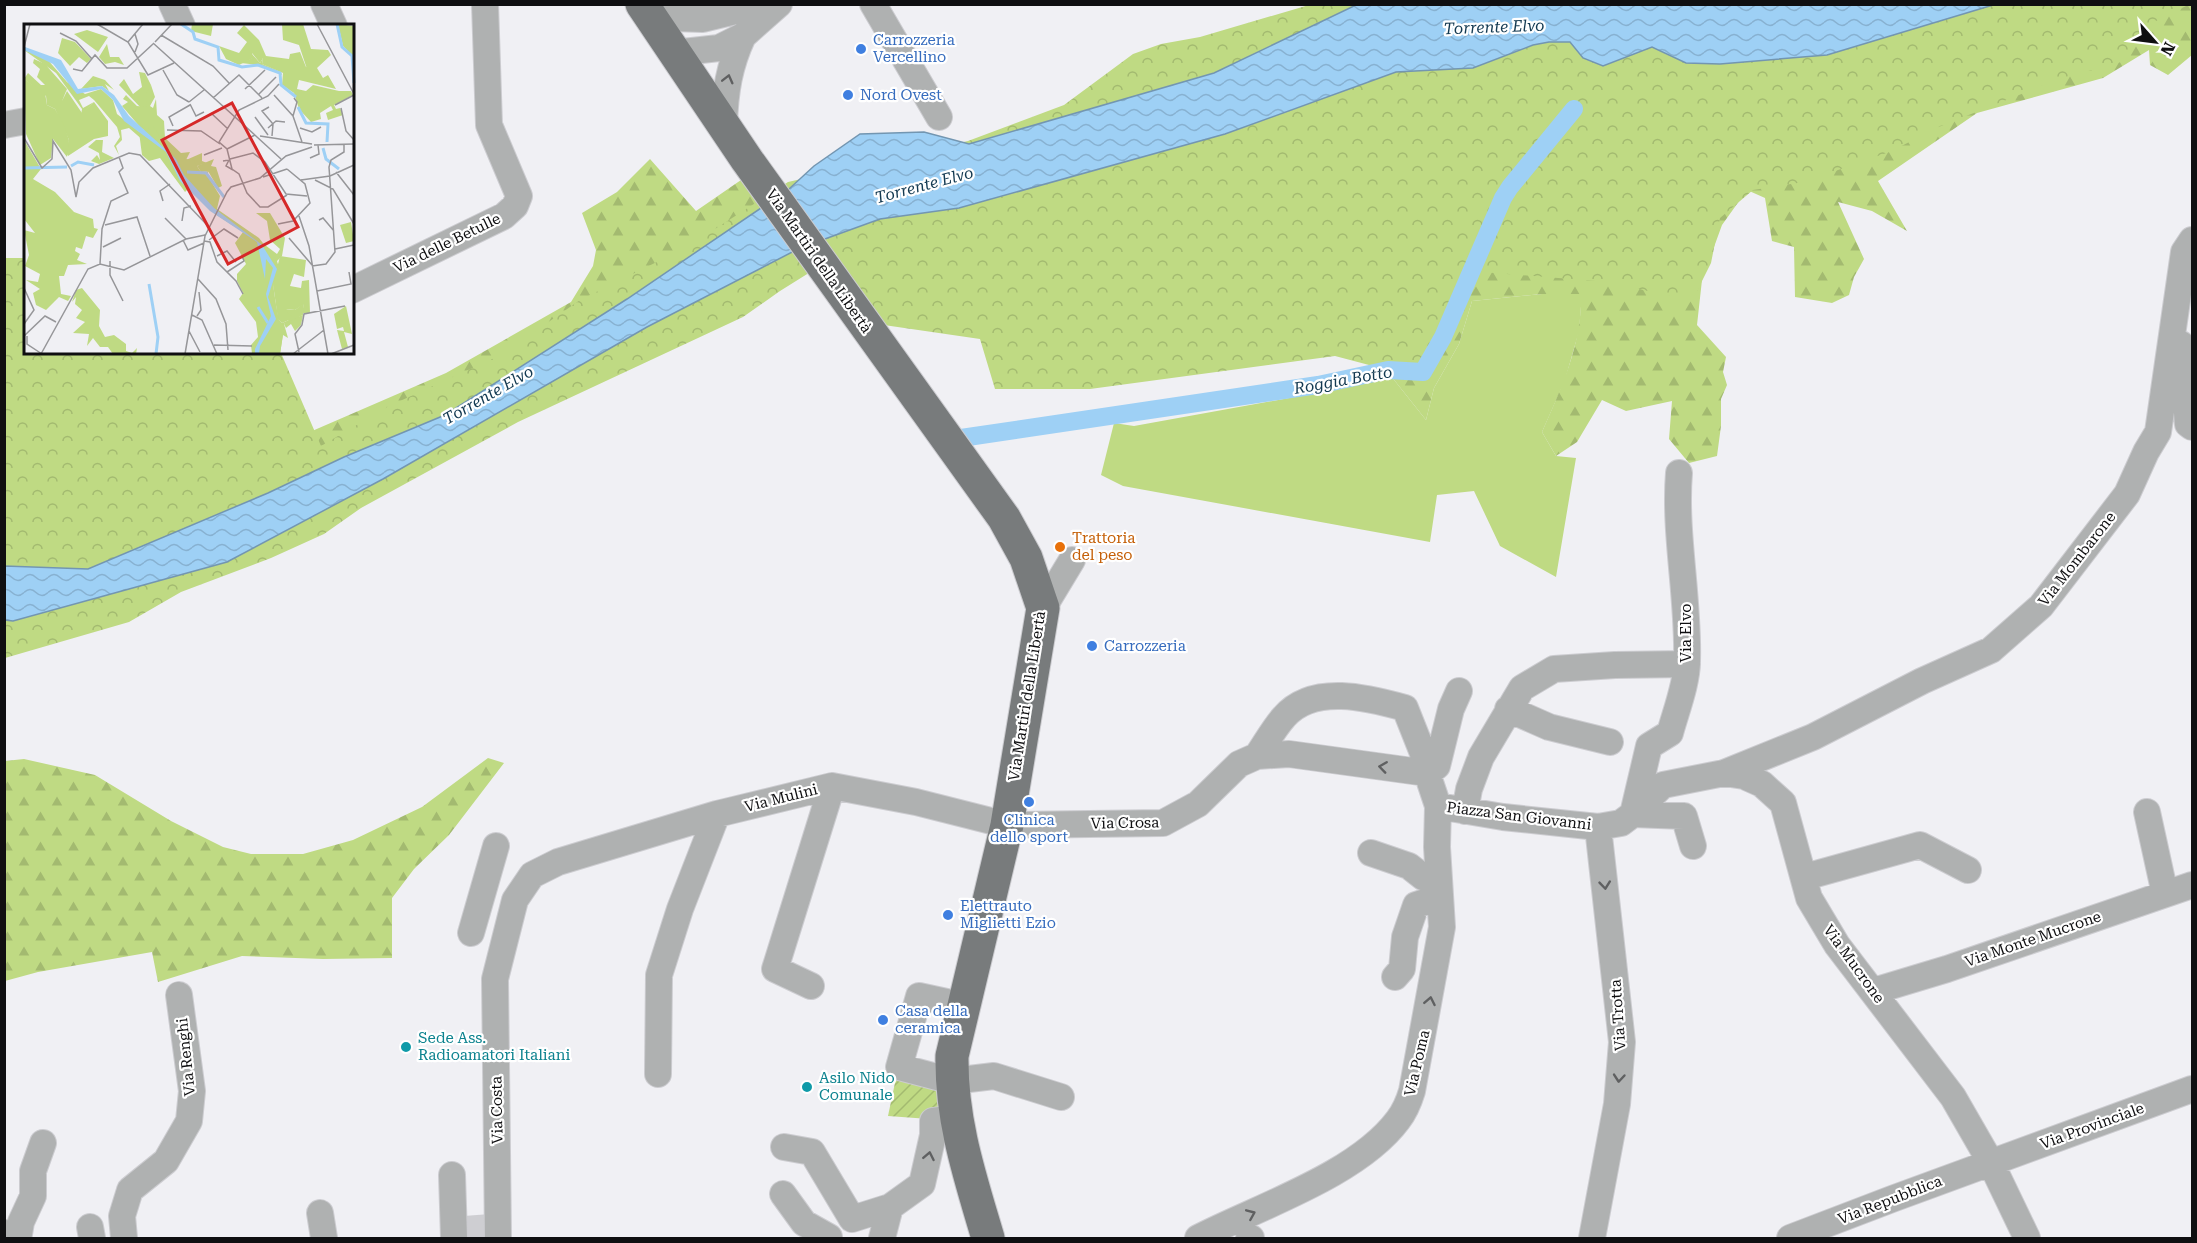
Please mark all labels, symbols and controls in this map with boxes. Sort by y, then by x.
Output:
north arrow [2125,12,2185,72]
water label: Torrente Elvo [1443,16,1545,38]
inset map [24,24,354,354]
place label: Carrozzeria Vercellino [873,31,955,66]
text: N [2157,39,2179,59]
marker: Carrozzeria Vercellino [854,42,868,56]
one-way arrow [721,75,734,85]
place label: Nord Ovest [860,86,942,104]
marker: Nord Ovest [841,88,855,102]
water label: Torrente Elvo [873,163,975,207]
street label: Via Martiri della Libertà [762,185,876,337]
street label: Via delle Betulle [390,209,504,277]
water label: Torrente Elvo [440,362,536,428]
water label: Roggia Botto [1291,362,1394,398]
street label: Via Mombarone [2035,508,2119,610]
place label: Trattoria del peso [1072,529,1135,564]
marker: Trattoria del peso [1053,540,1067,554]
street label: Via Elvo [1677,603,1695,663]
street label: Via Martiri della Libertà [1005,610,1049,782]
place label: Carrozzeria [1104,637,1186,655]
marker: Carrozzeria [1085,639,1099,653]
one-way arrow [1378,761,1387,773]
street label: Via Mulini [743,780,820,816]
marker: Clinica dello sport [1022,795,1036,809]
street label: Piazza San Giovanni [1446,798,1593,834]
place label: Clinica dello sport [990,811,1068,846]
street label: Via Crosa [1091,813,1159,833]
one-way arrow [1598,880,1611,889]
place label: Elettrauto Miglietti Ezio [960,897,1056,932]
street label: Via Monte Mucrone [1963,907,2103,971]
marker: Elettrauto Miglietti Ezio [941,908,955,922]
street label: Via Mucrone [1820,921,1888,1007]
street label: Via Trotta [1607,979,1629,1051]
one-way arrow [1423,996,1436,1006]
place label: Casa della ceramica [895,1002,968,1037]
marker: Casa della ceramica [876,1013,890,1027]
street label: Via Renghi [173,1017,199,1097]
street label: Via Poma [1401,1028,1433,1098]
place label: Sede Ass. Radioamatori Italiani [418,1029,570,1064]
marker: Sede Ass. Radioamatori Italiani [399,1040,413,1054]
place label: Asilo Nido Comunale [819,1069,895,1104]
one-way arrow [1613,1074,1626,1083]
street label: Via Costa [487,1076,507,1144]
marker: Asilo Nido Comunale [800,1080,814,1094]
street label: Via Provinciale [2038,1099,2146,1153]
one-way arrow [922,1152,935,1162]
street label: Via Repubblica [1835,1172,1945,1228]
one-way arrow [1245,1209,1256,1221]

